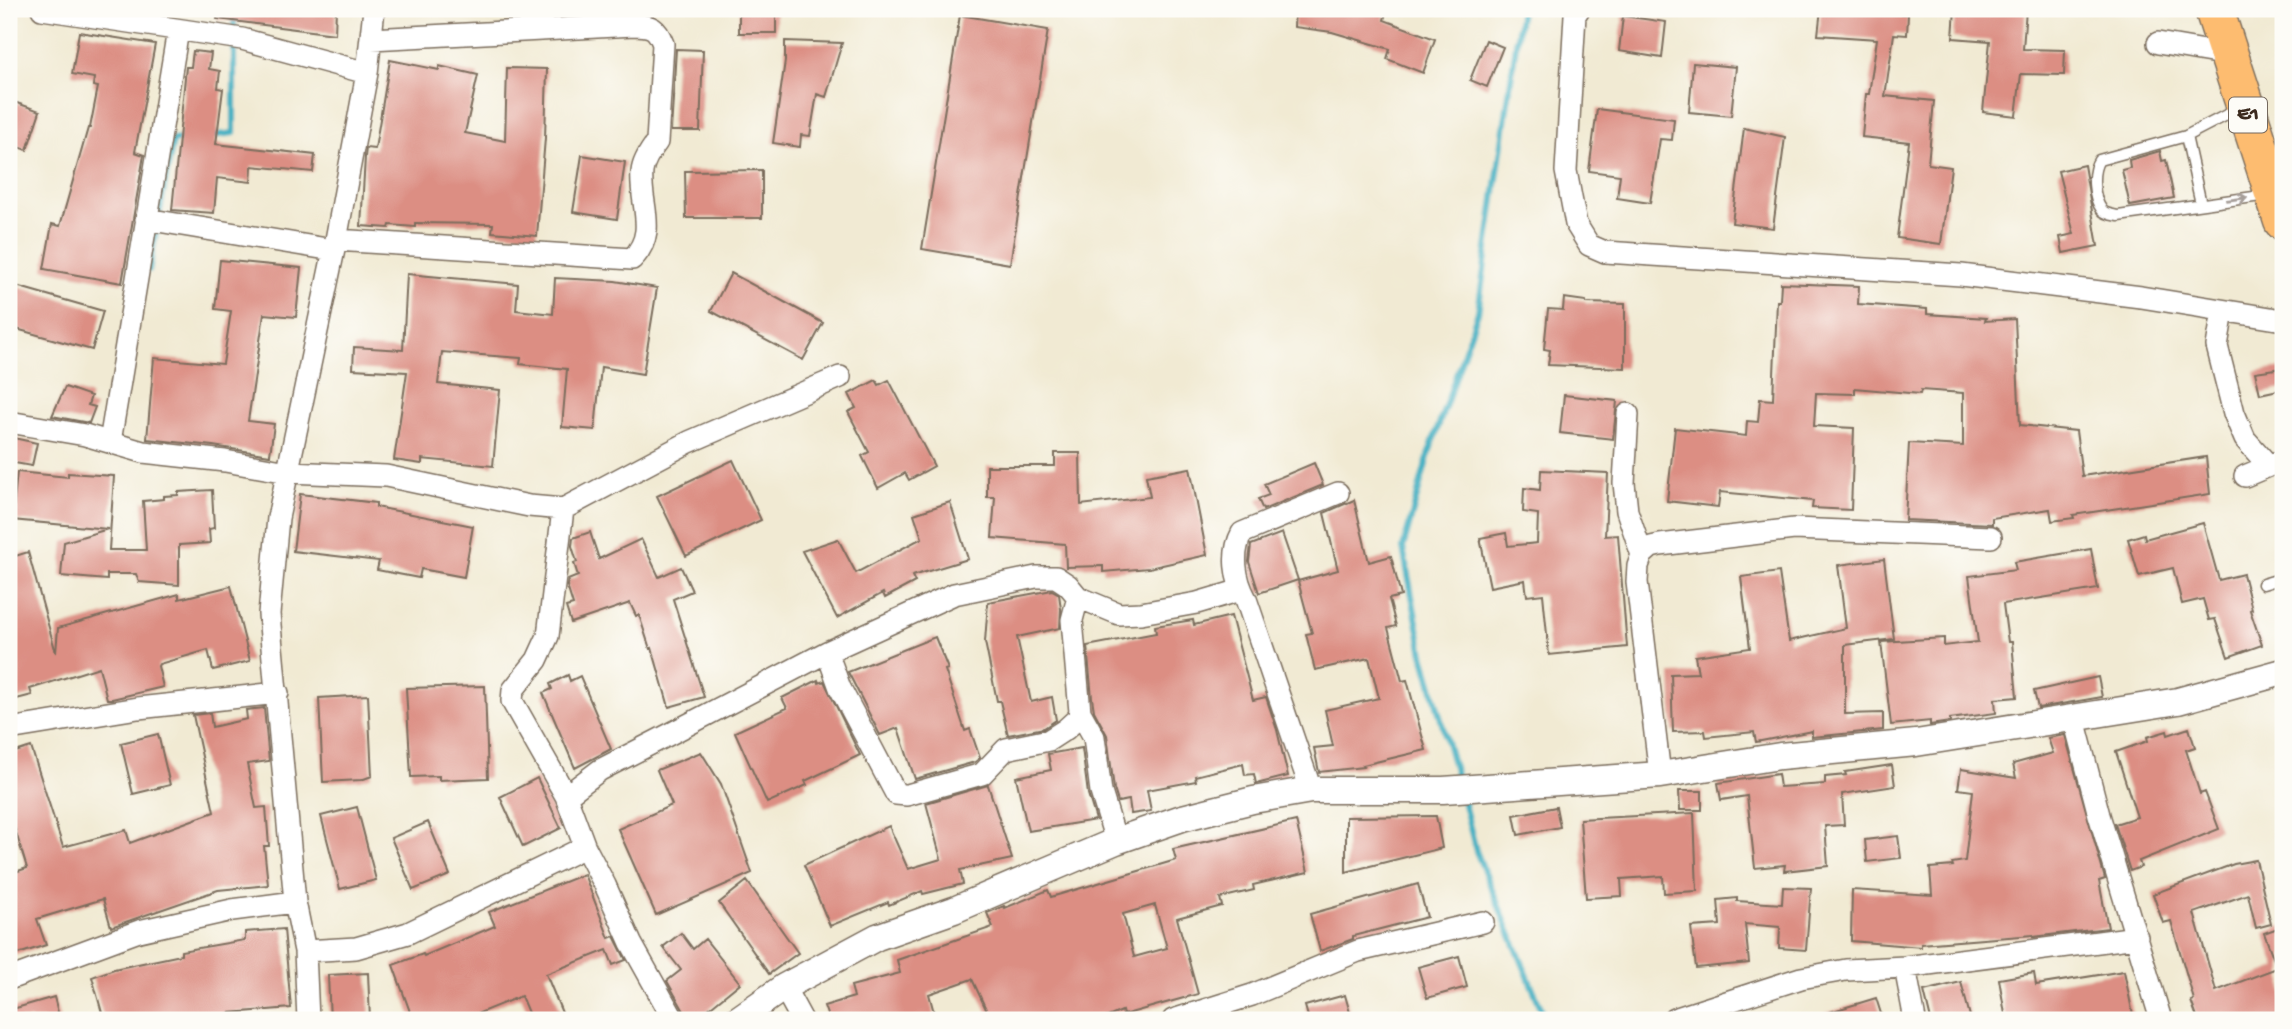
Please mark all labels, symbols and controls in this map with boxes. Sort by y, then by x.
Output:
road number: E1 [2229,97,2267,132]
one-way arrow [2225,192,2248,205]

